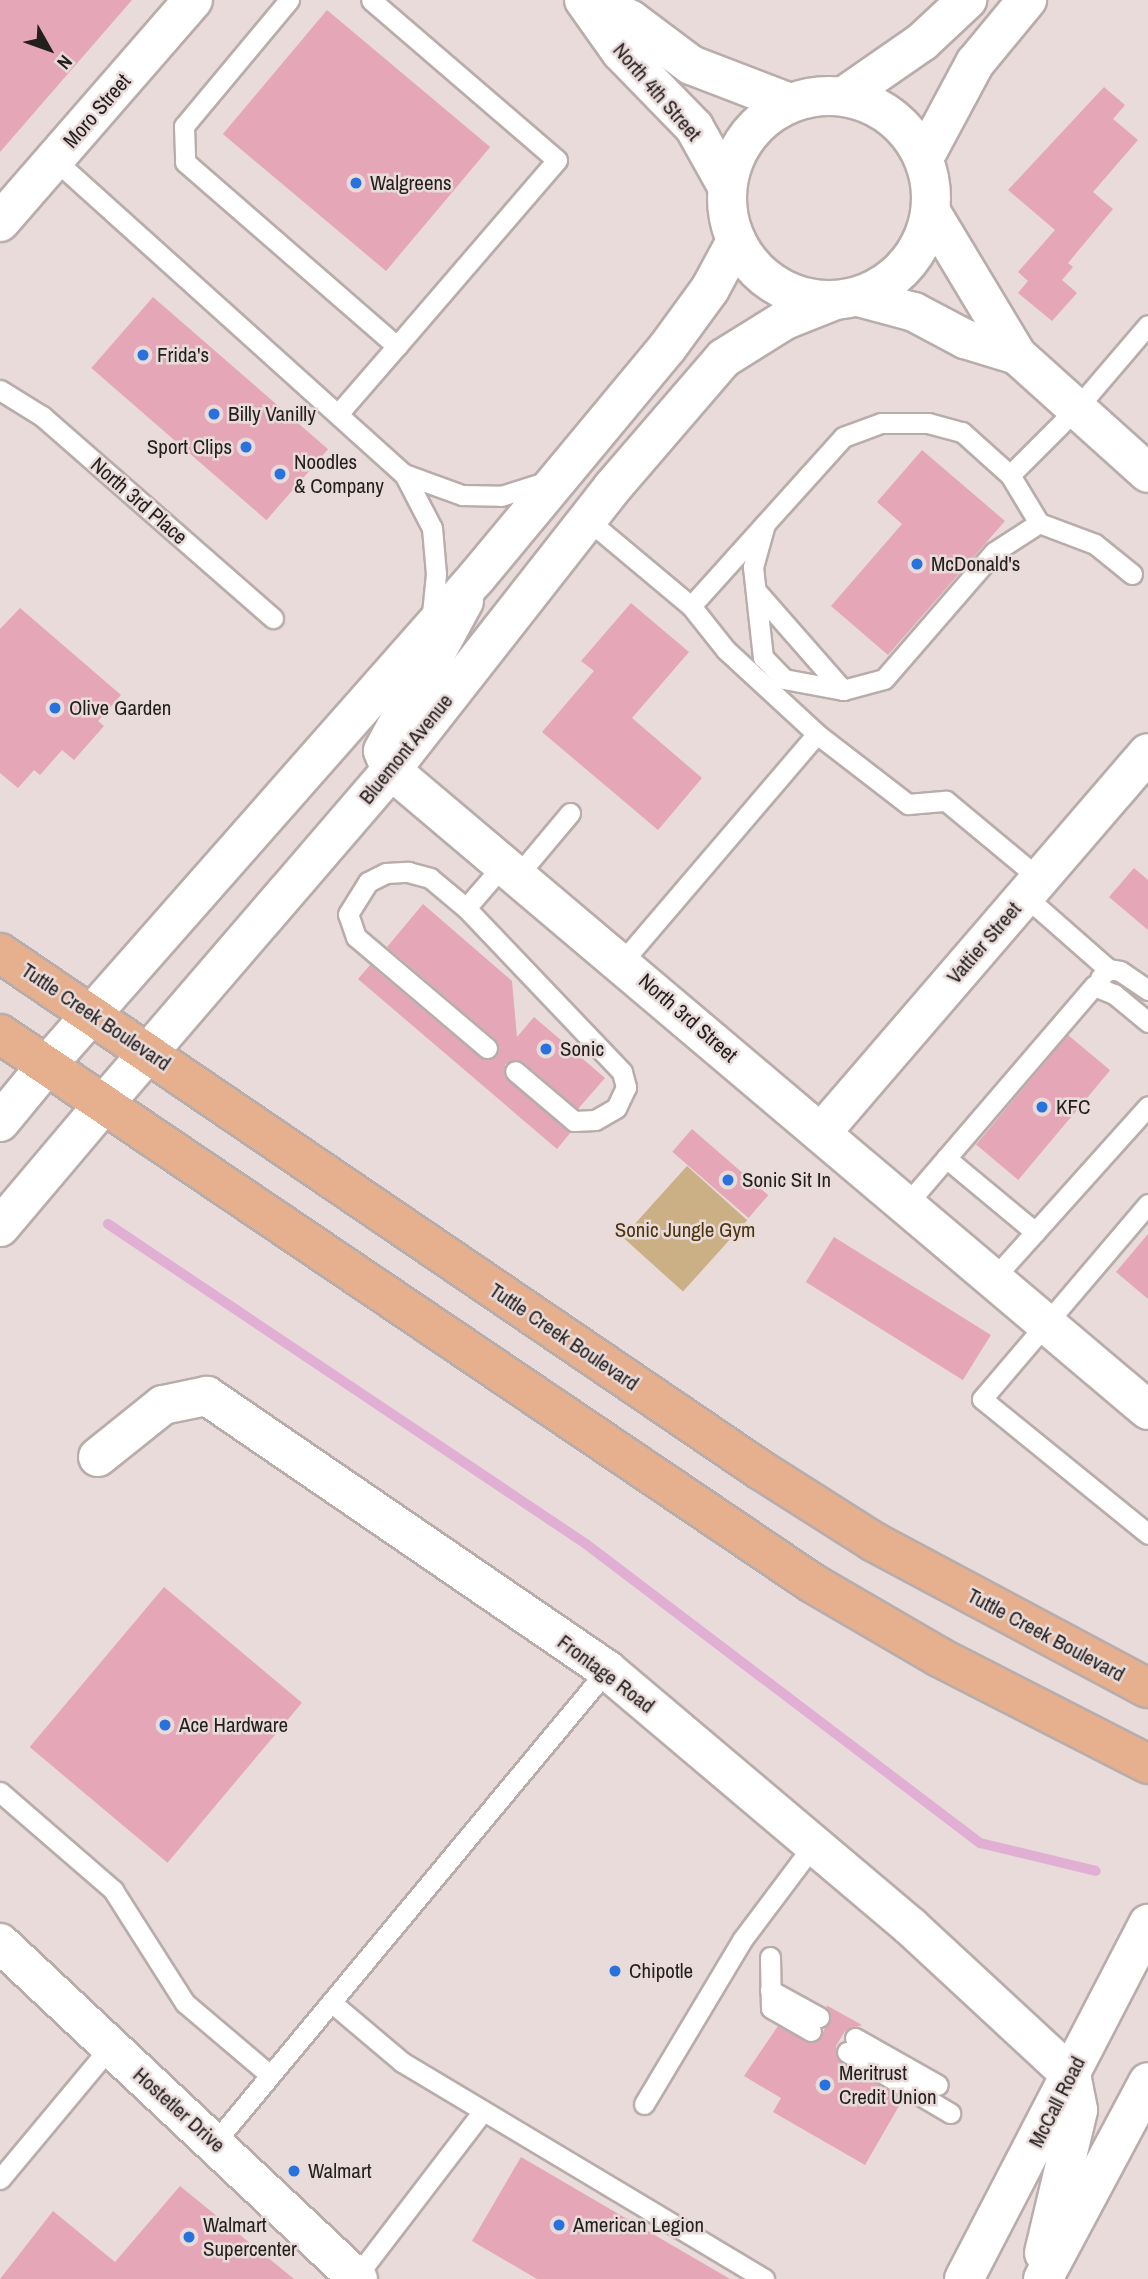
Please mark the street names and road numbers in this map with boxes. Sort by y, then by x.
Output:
street label: North 4th Street [608,38,706,146]
street label: Moro Street [58,69,136,153]
street label: North 3rd Place [86,452,192,550]
street label: Bluemont Avenue [354,688,458,810]
street label: Vattier Street [942,897,1026,989]
street label: Tuttle Creek Boulevard [17,958,175,1076]
street label: North 3rd Street [634,968,742,1068]
street label: Tuttle Creek Boulevard [485,1278,643,1396]
street label: Tuttle Creek Boulevard [963,1583,1129,1687]
street label: Frontage Road [553,1629,659,1719]
street label: McCall Road [1023,2052,1091,2152]
street label: Hostetler Drive [128,2062,230,2158]

